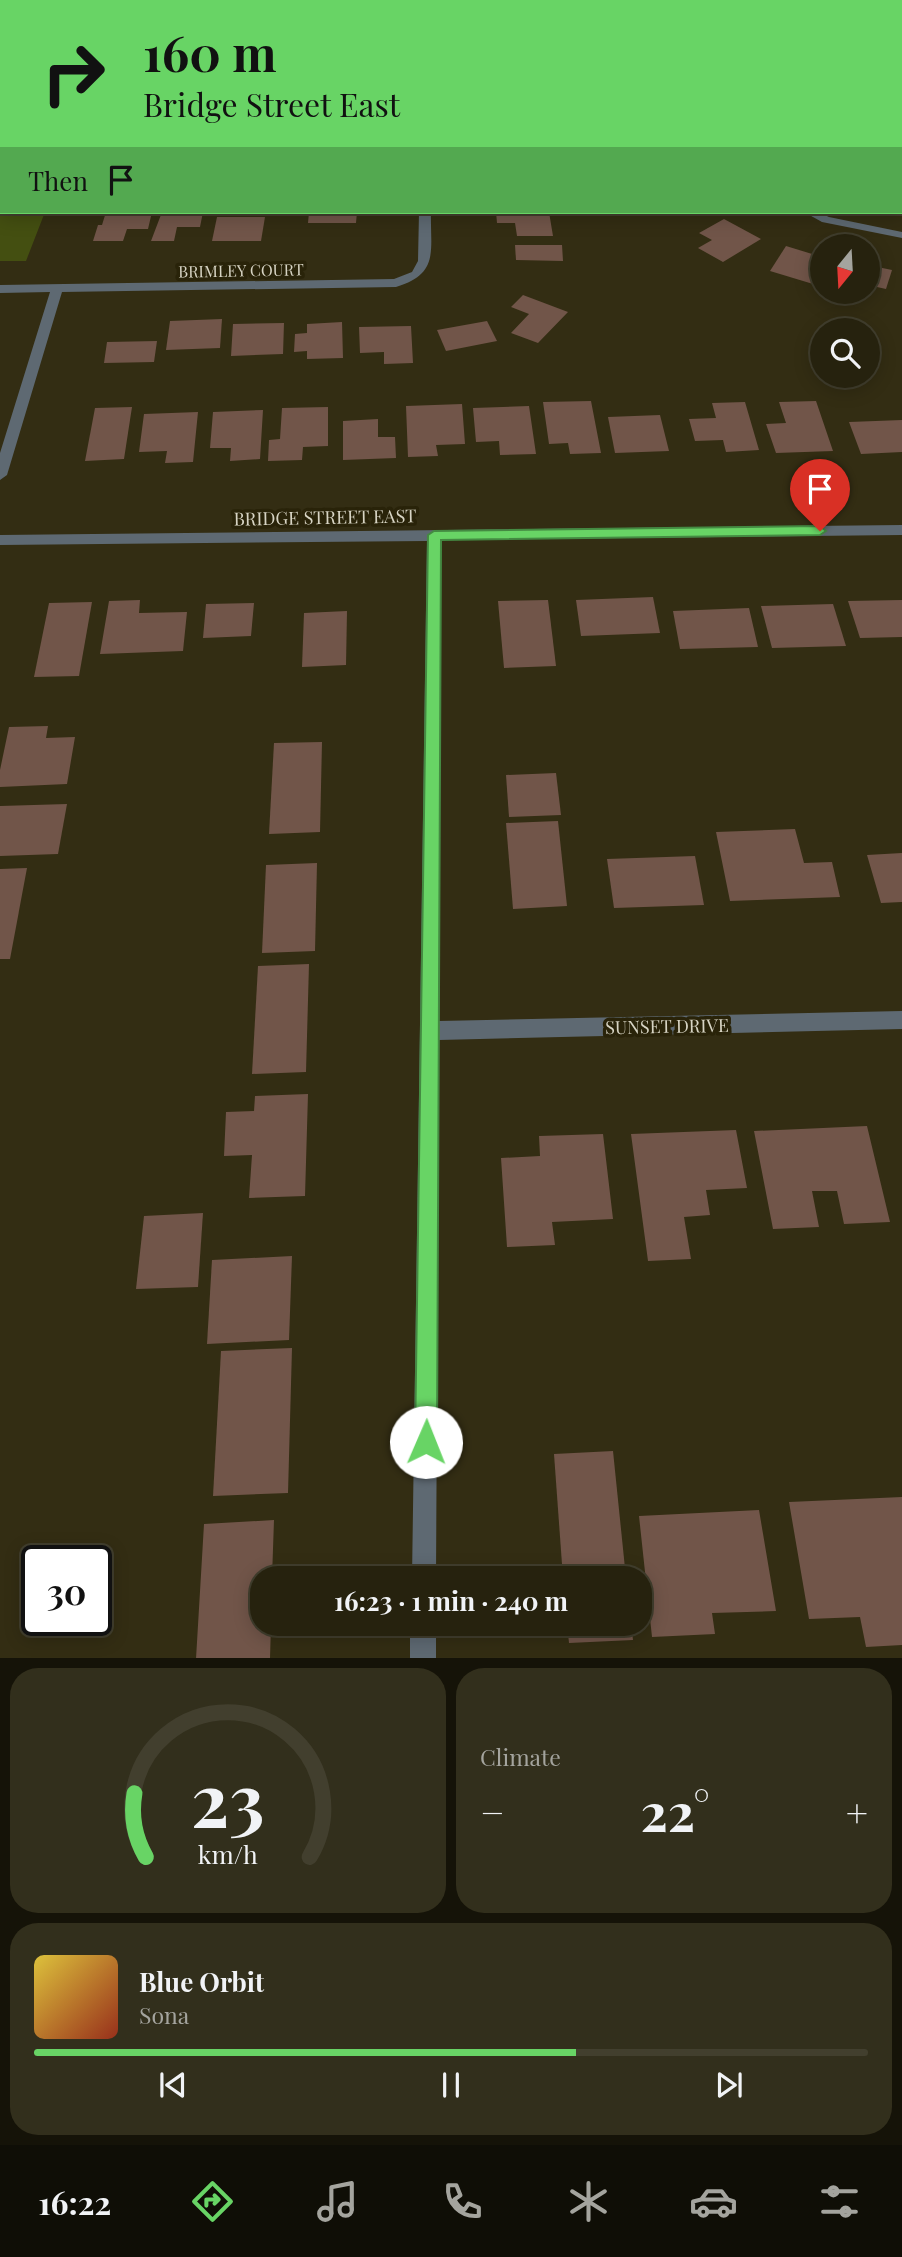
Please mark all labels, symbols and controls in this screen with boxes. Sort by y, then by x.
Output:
text: 160 m [143,19,277,84]
icon: right [28,28,119,119]
text: Bridge Street East [143,82,400,125]
icon: arrive [102,161,140,199]
text: Then [28,163,88,198]
north arrow [810,234,880,304]
map controls [810,234,880,388]
street label: BRIMLEY COURT [178,258,304,282]
button: search [810,318,880,388]
pin [790,459,850,531]
icon: arrive [801,470,839,508]
street label: BRIDGE STREET EAST [233,503,417,531]
street label: SUNSET DRIVE [605,1013,729,1039]
position arrow [389,1405,463,1479]
speed limit sign: 30 [21,1545,112,1636]
text: 16:23 · 1 min · 240 m [334,1583,568,1618]
text: Climate [480,1741,561,1772]
text: 23 [191,1748,265,1845]
text: 22° [641,1776,710,1845]
text: − [480,1786,505,1837]
text: + [846,1786,868,1837]
text: km/h [198,1836,258,1869]
text: Blue Orbit [139,1964,264,1999]
text: Sona [139,1999,189,2030]
icon: previous [154,2066,192,2104]
icon: pause [432,2066,470,2104]
icon: next [710,2066,748,2104]
icon: directions [188,2177,237,2226]
icon: music [313,2177,362,2226]
icon: phone [438,2177,487,2226]
icon: climate [564,2177,613,2226]
icon: car [689,2177,738,2226]
icon: filters [815,2177,864,2226]
text: 16:22 [38,2180,111,2223]

